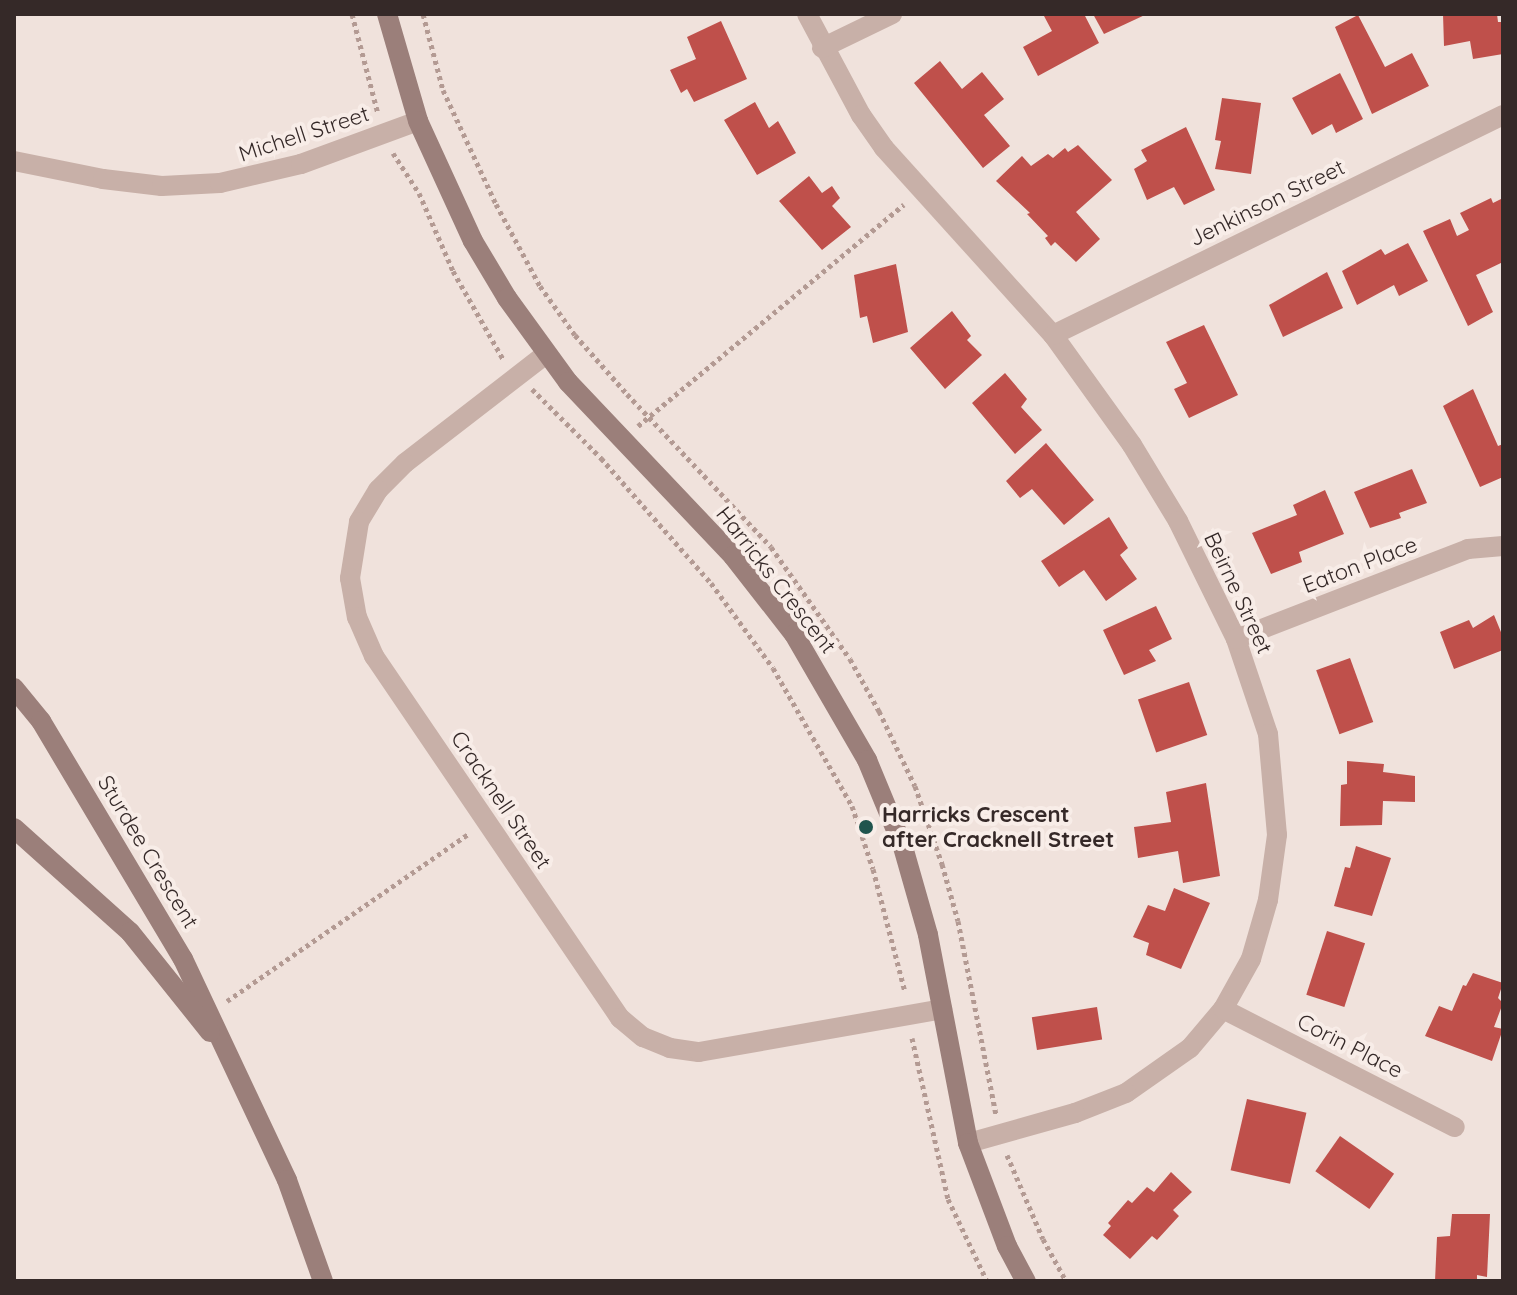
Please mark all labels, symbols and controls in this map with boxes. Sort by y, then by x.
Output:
street label: Michell Street [235,101,373,167]
street label: Jenkinson Street [1185,154,1349,252]
street label: Harricks Crescent [710,501,842,659]
street label: Beirne Street [1198,528,1278,658]
street label: Eaton Place [1299,531,1421,599]
street label: Cracknell Street [445,726,557,874]
street label: Sturdee Crescent [92,771,204,933]
place label: Harricks Crescent after Cracknell Street [882,801,1114,852]
marker: Harricks Crescent after Cracknell Street [857,818,875,836]
street label: Corin Place [1293,1008,1407,1084]

